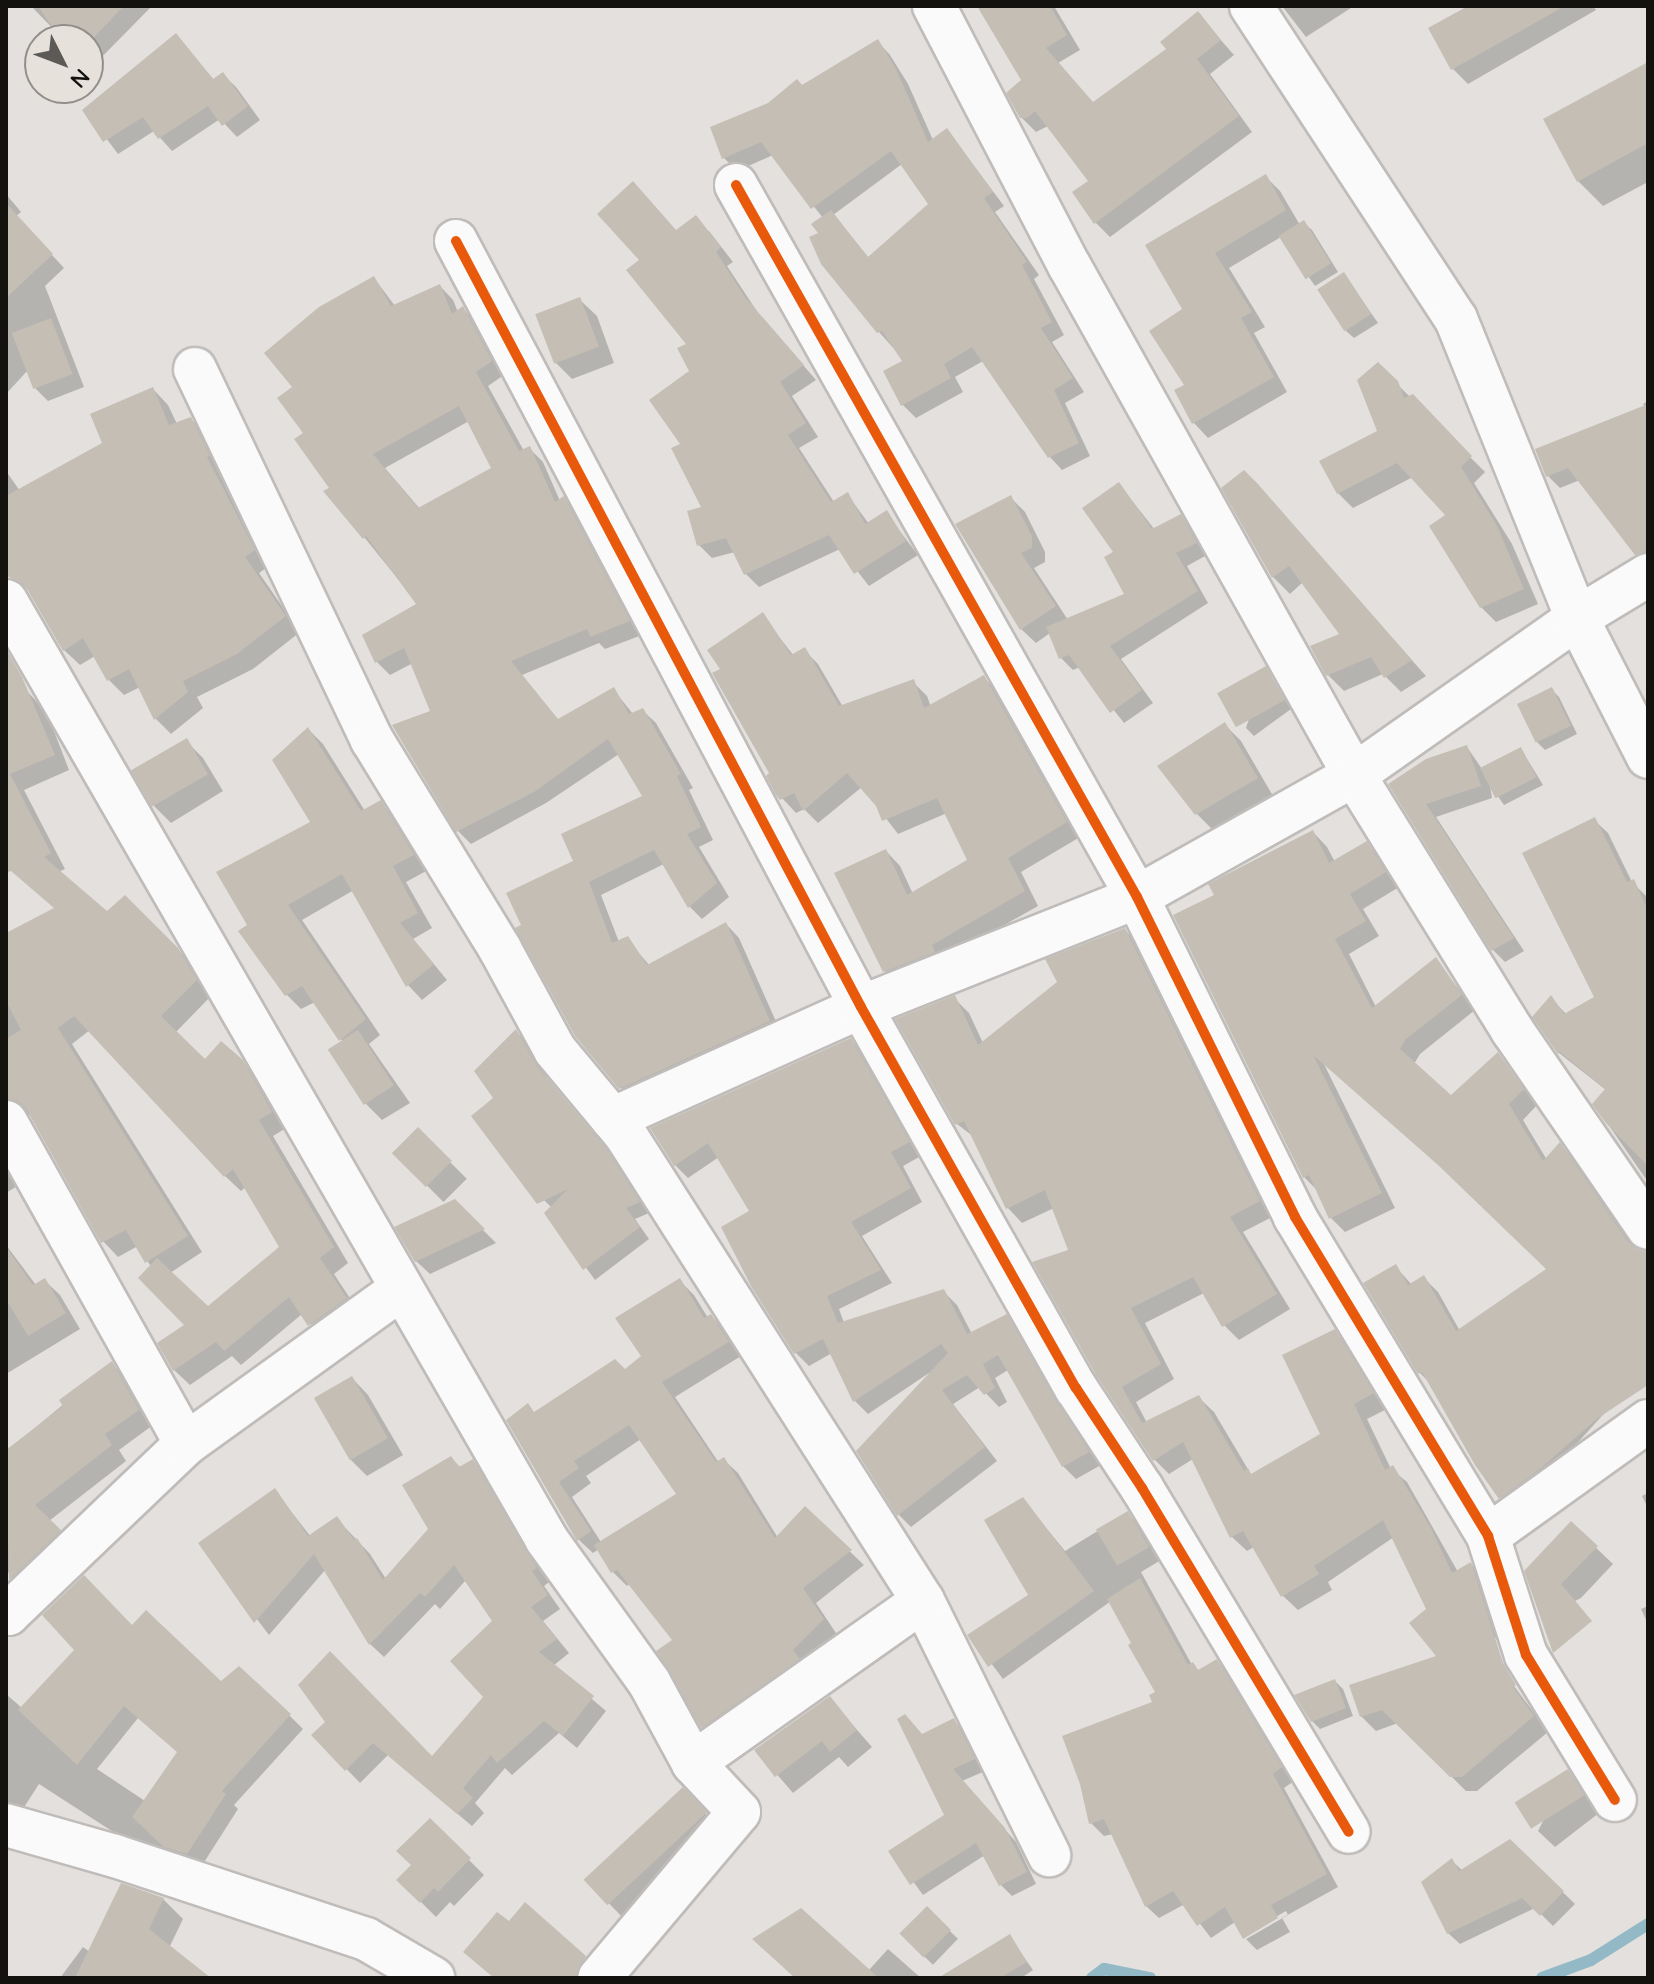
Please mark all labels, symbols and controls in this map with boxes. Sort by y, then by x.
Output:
north arrow [24,24,104,104]
text: N [65,63,96,94]

